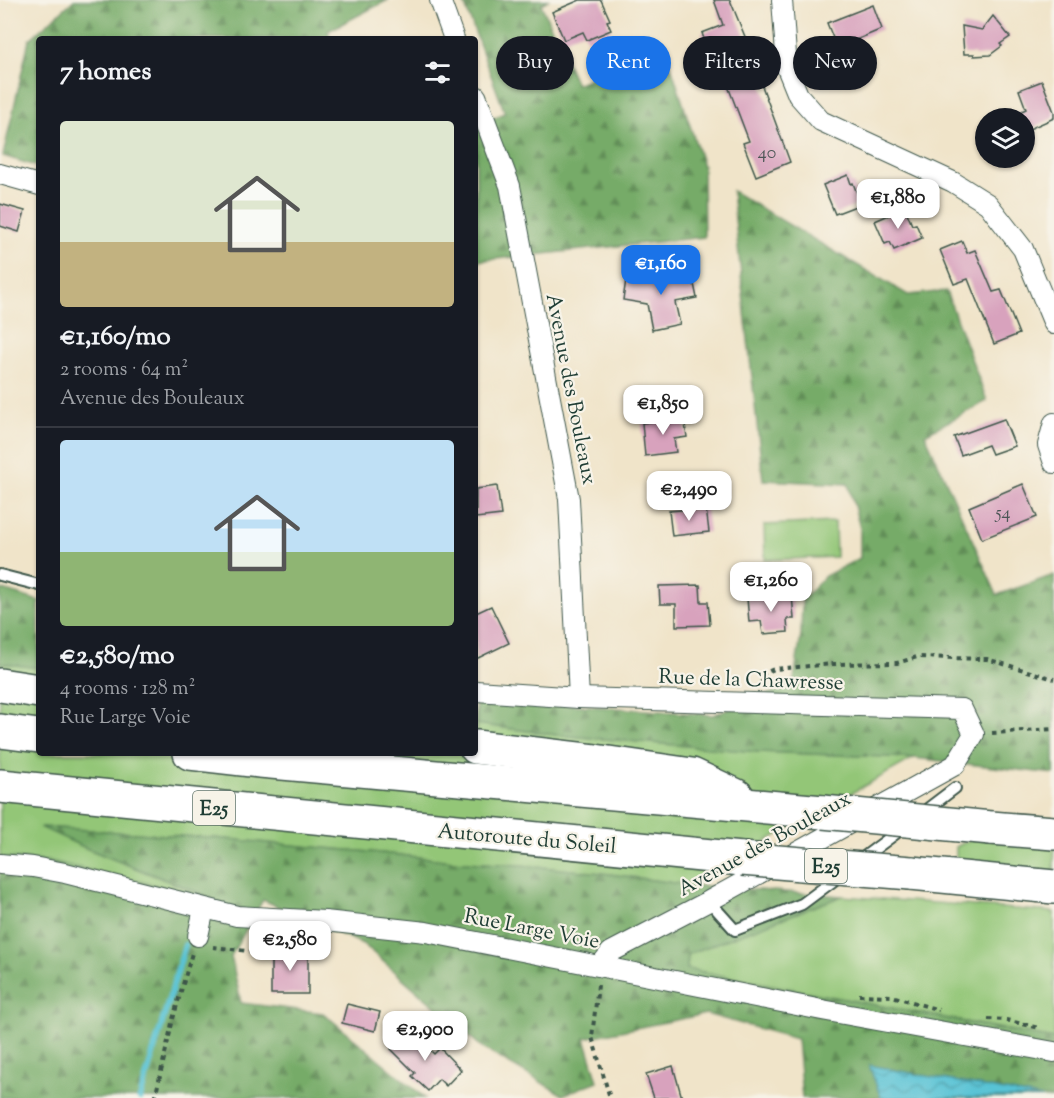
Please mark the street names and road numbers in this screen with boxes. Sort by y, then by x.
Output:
street label: Avenue des Bouleaux [537,291,603,487]
street label: Rue de la Chawresse [658,663,844,699]
street label: Avenue des Bouleaux [673,785,857,905]
road number: E25 [193,791,235,825]
street label: Autoroute du Soleil [436,817,618,863]
road number: E25 [805,849,847,883]
street label: Rue Large Voie [461,902,602,958]

